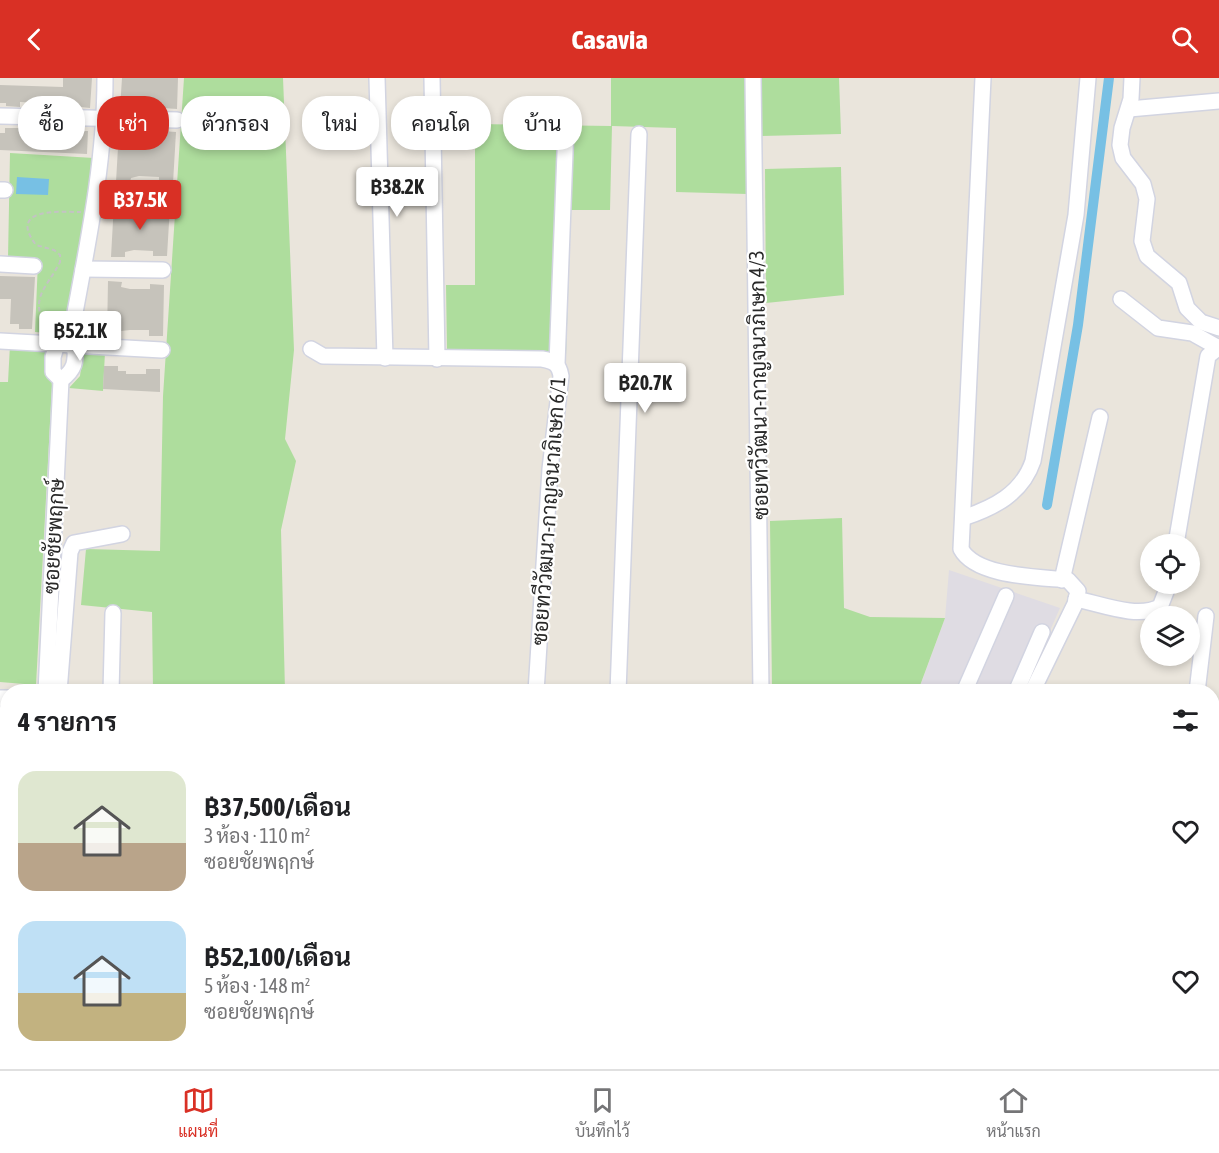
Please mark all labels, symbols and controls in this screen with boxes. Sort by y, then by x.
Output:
icon: back [18,23,51,56]
icon: search [1168,23,1201,56]
text: Casavia [571,24,648,55]
chip: ซื้อ [18,96,85,150]
chip: เช่า [97,96,169,150]
chip: ตัวกรอง [181,96,290,150]
chip: ใหม่ [302,96,379,150]
chip: คอนโด [391,96,491,150]
chip: บ้าน [503,96,582,150]
pin: ฿38.2K [348,167,446,218]
text: ฿38.2K [370,175,424,198]
pin: ฿37.5K [91,180,189,231]
text: ฿37.5K [113,188,167,211]
street label: ซอยทวีวัฒนา-กาญจนาภิเษก 4/3 [744,250,773,520]
pin: ฿52.1K [31,311,129,362]
text: ฿52.1K [53,319,107,342]
pin: ฿20.7K [596,363,694,414]
text: ฿20.7K [618,371,672,394]
street label: ซอยทวีวัฒนา-กาญจนาภิเษก 6/1 [527,376,570,646]
street label: ซอยชัยพฤกษ์ [37,477,69,594]
map controls [1140,534,1200,666]
button: locate [1140,534,1200,594]
button: layers [1140,606,1200,666]
icon: filters [1169,704,1202,737]
text: 4 รายการ [18,707,117,737]
text: ฿37,500/เดือน [204,792,351,822]
icon: home [66,795,138,867]
icon: heart [1169,815,1202,848]
text: 3 ห้อง · 110 m² [204,824,310,847]
text: ซอยชัยพฤกษ์ [204,850,314,873]
text: ฿52,100/เดือน [204,942,351,972]
icon: home [66,945,138,1017]
icon: heart [1169,965,1202,998]
text: 5 ห้อง · 148 m² [204,974,310,997]
text: ซอยชัยพฤกษ์ [204,1000,314,1023]
tab: แผนที่ [178,1084,218,1141]
tab: บันทึกไว้ [575,1084,630,1141]
tab: หน้าแรก [986,1084,1041,1141]

